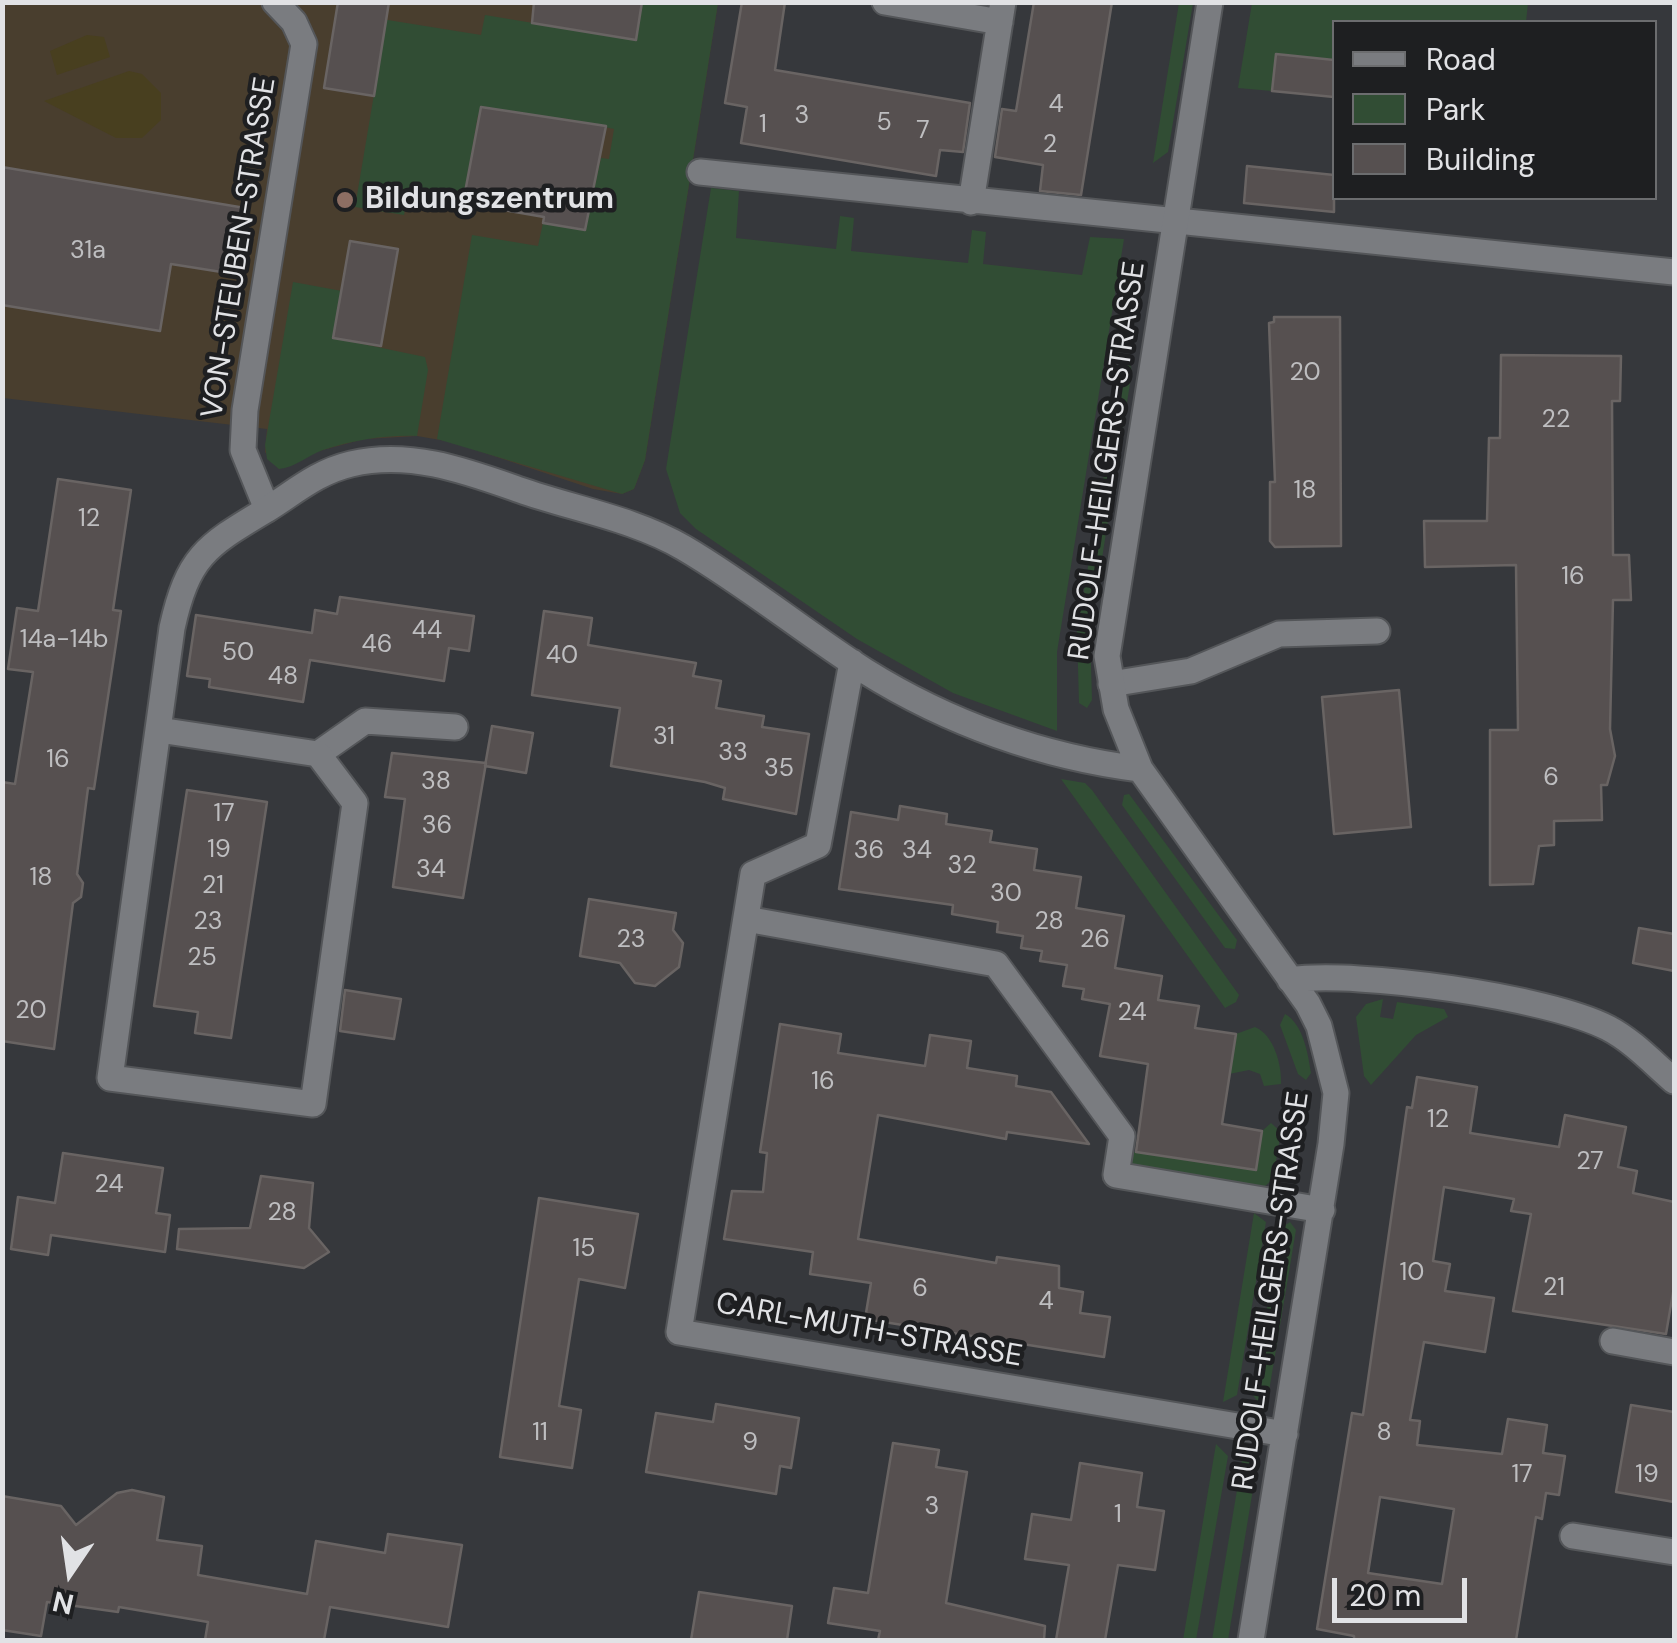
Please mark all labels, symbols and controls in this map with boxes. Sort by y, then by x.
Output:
legend [1332,20,1657,200]
text: Road [1426,40,1496,79]
street label: VON-STEUBEN-STRASSE [195,75,285,421]
house number: 4 [1048,90,1064,120]
text: Park [1426,90,1485,129]
house number: 3 [795,101,809,131]
house number: 5 [876,108,892,138]
house number: 1 [759,110,767,140]
house number: 7 [916,116,930,146]
house number: 2 [1043,130,1057,160]
text: Building [1426,140,1535,179]
place label: Bildungszentrum [365,182,614,218]
marker: Bildungszentrum [334,189,356,211]
house number: 31a [70,236,106,266]
street label: RUDOLF-HEILGERS-STRASSE [1062,259,1154,663]
house number: 20 [1289,358,1321,388]
house number: 22 [1542,405,1570,435]
house number: 18 [1294,476,1316,506]
house number: 12 [78,504,100,534]
house number: 16 [1561,562,1585,592]
house number: 44 [412,616,442,646]
house number: 14a-14b [20,625,108,655]
house number: 46 [362,630,392,660]
house number: 50 [222,638,254,668]
house number: 40 [546,641,578,671]
house number: 48 [268,662,298,692]
house number: 31 [653,722,675,752]
house number: 33 [718,738,748,768]
house number: 16 [46,745,70,775]
house number: 35 [764,754,794,784]
house number: 6 [1543,763,1559,793]
house number: 38 [421,767,451,797]
house number: 17 [213,799,235,829]
house number: 36 [422,811,452,841]
house number: 19 [207,835,231,865]
house number: 36 [854,836,884,866]
house number: 34 [902,836,932,866]
house number: 32 [947,851,977,881]
house number: 34 [416,855,446,885]
house number: 18 [30,863,52,893]
house number: 21 [202,871,224,901]
house number: 30 [990,879,1022,909]
house number: 23 [193,907,223,937]
house number: 28 [1034,907,1064,937]
house number: 23 [616,925,646,955]
house number: 26 [1080,925,1110,955]
house number: 25 [187,943,217,973]
house number: 20 [15,996,47,1026]
house number: 24 [1117,998,1147,1028]
house number: 16 [811,1067,835,1097]
street label: RUDOLF-HEILGERS-STRASSE [1226,1089,1318,1493]
house number: 12 [1427,1105,1449,1135]
house number: 27 [1576,1147,1604,1177]
house number: 24 [94,1170,124,1200]
house number: 28 [267,1198,297,1228]
house number: 15 [572,1234,596,1264]
house number: 10 [1400,1258,1424,1288]
house number: 21 [1543,1273,1565,1303]
house number: 6 [912,1274,928,1304]
street label: CARL-MUTH-STRASSE [713,1286,1025,1376]
house number: 4 [1038,1287,1054,1317]
house number: 11 [532,1418,548,1448]
house number: 8 [1376,1418,1392,1448]
house number: 9 [742,1428,758,1458]
house number: 17 [1511,1460,1533,1490]
house number: 19 [1635,1460,1659,1490]
house number: 3 [925,1492,939,1522]
house number: 1 [1114,1500,1122,1530]
north arrow [20,1523,120,1623]
scale bar [1337,1558,1472,1620]
text: 20 m [1349,1576,1421,1615]
text: N [49,1582,77,1623]

